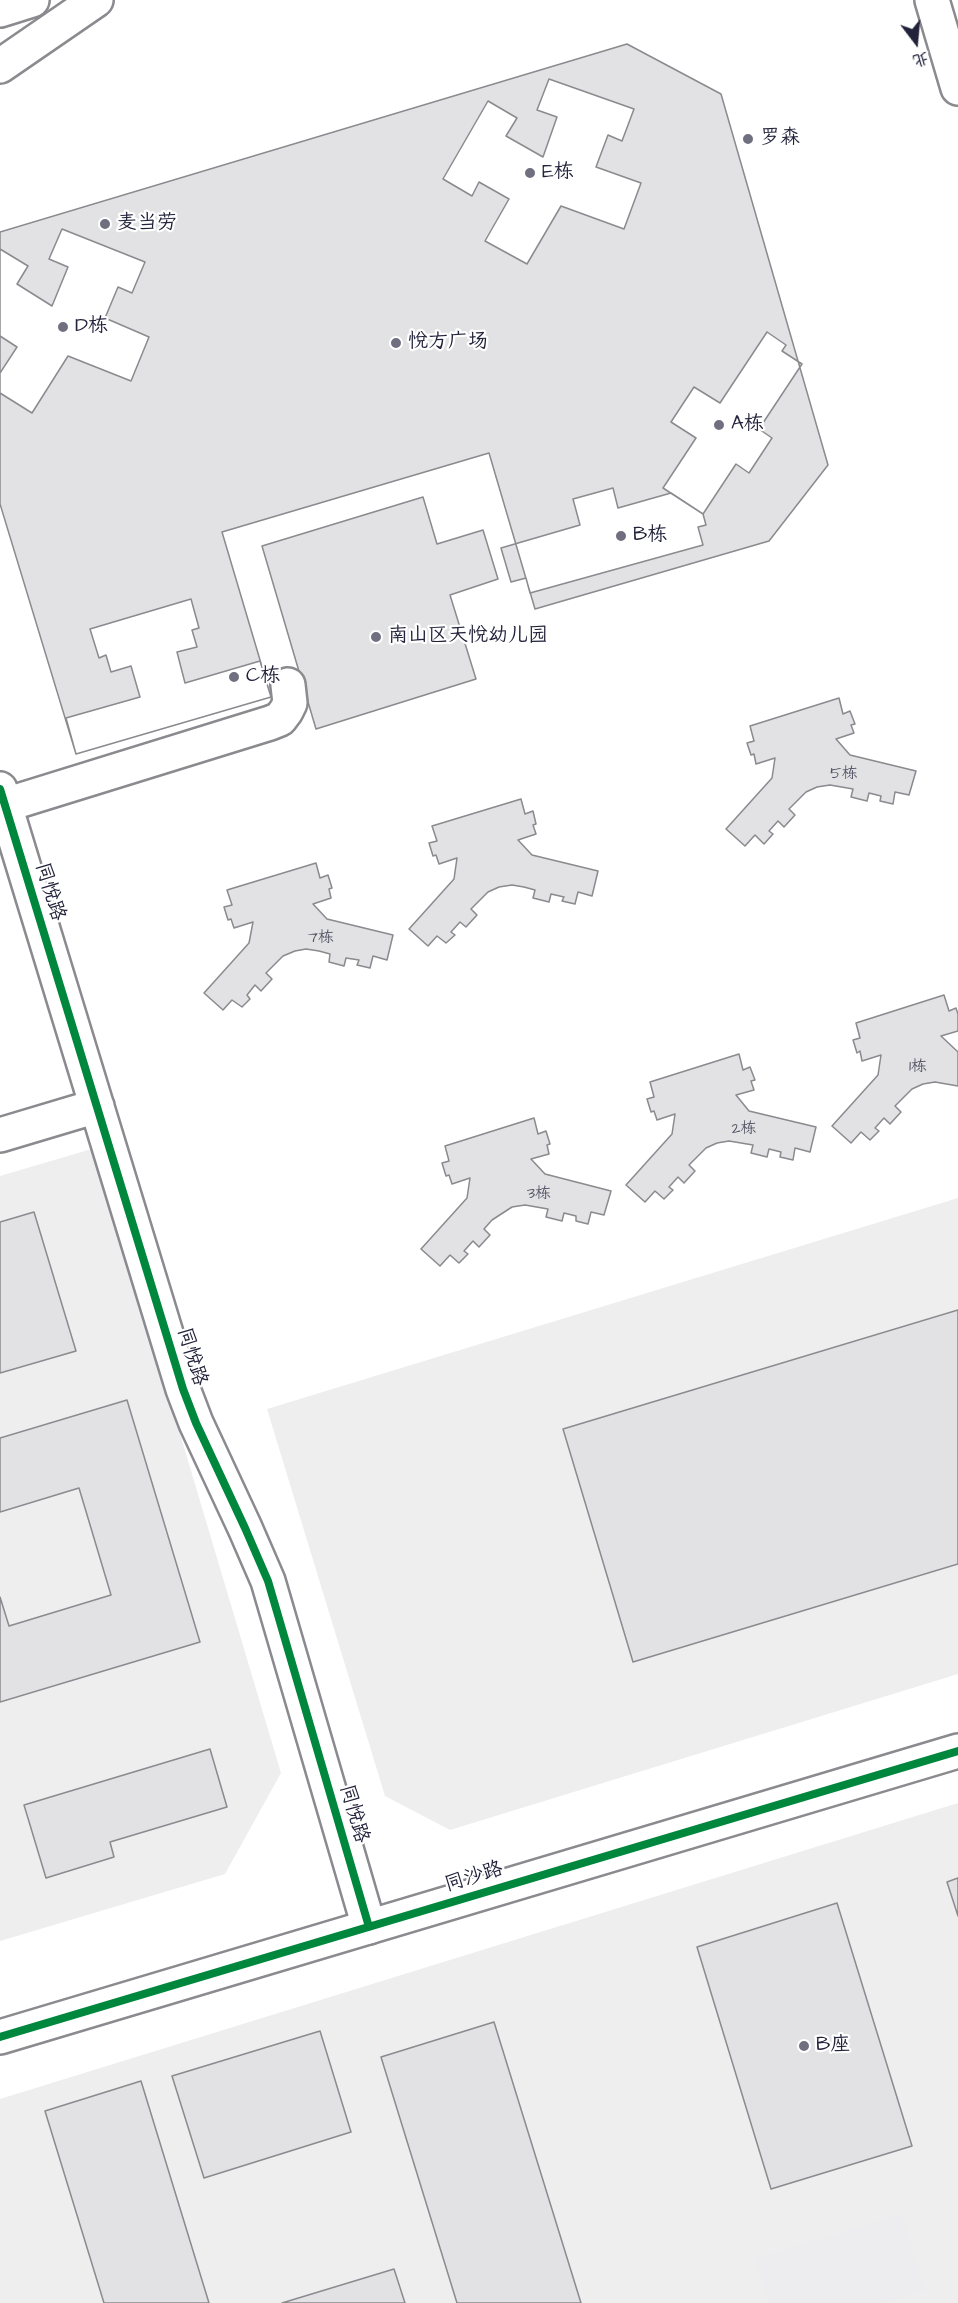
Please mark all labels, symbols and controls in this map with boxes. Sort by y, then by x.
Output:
north arrow [886,12,946,72]
text: 北 [910,47,932,72]
place label: 罗森 [760,127,800,151]
marker: 罗森 [741,132,755,146]
place label: E栋 [542,161,574,185]
marker: E栋 [523,166,537,180]
place label: 麦当劳 [117,212,177,236]
marker: 麦当劳 [98,217,112,231]
place label: D栋 [75,315,108,339]
marker: D栋 [56,320,70,334]
place label: 悦方广场 [408,331,488,355]
marker: 悦方广场 [389,336,403,350]
place label: A栋 [731,413,764,437]
marker: A栋 [712,418,726,432]
place label: B栋 [633,524,667,548]
marker: B栋 [614,529,628,543]
place label: 南山区天悦幼儿园 [388,625,548,649]
marker: 南山区天悦幼儿园 [369,630,383,644]
place label: C栋 [246,665,280,689]
marker: C栋 [227,670,241,684]
house number: 5栋 [830,765,858,785]
street label: 同悦路 [29,860,69,924]
house number: 7栋 [308,929,334,949]
house number: 1栋 [909,1058,927,1078]
house number: 2栋 [731,1120,757,1140]
house number: 3栋 [527,1185,551,1205]
street label: 同悦路 [171,1325,211,1389]
street label: 同悦路 [333,1782,373,1846]
street label: 同沙路 [442,1858,506,1898]
place label: B座 [816,2034,850,2058]
marker: B座 [797,2039,811,2053]

